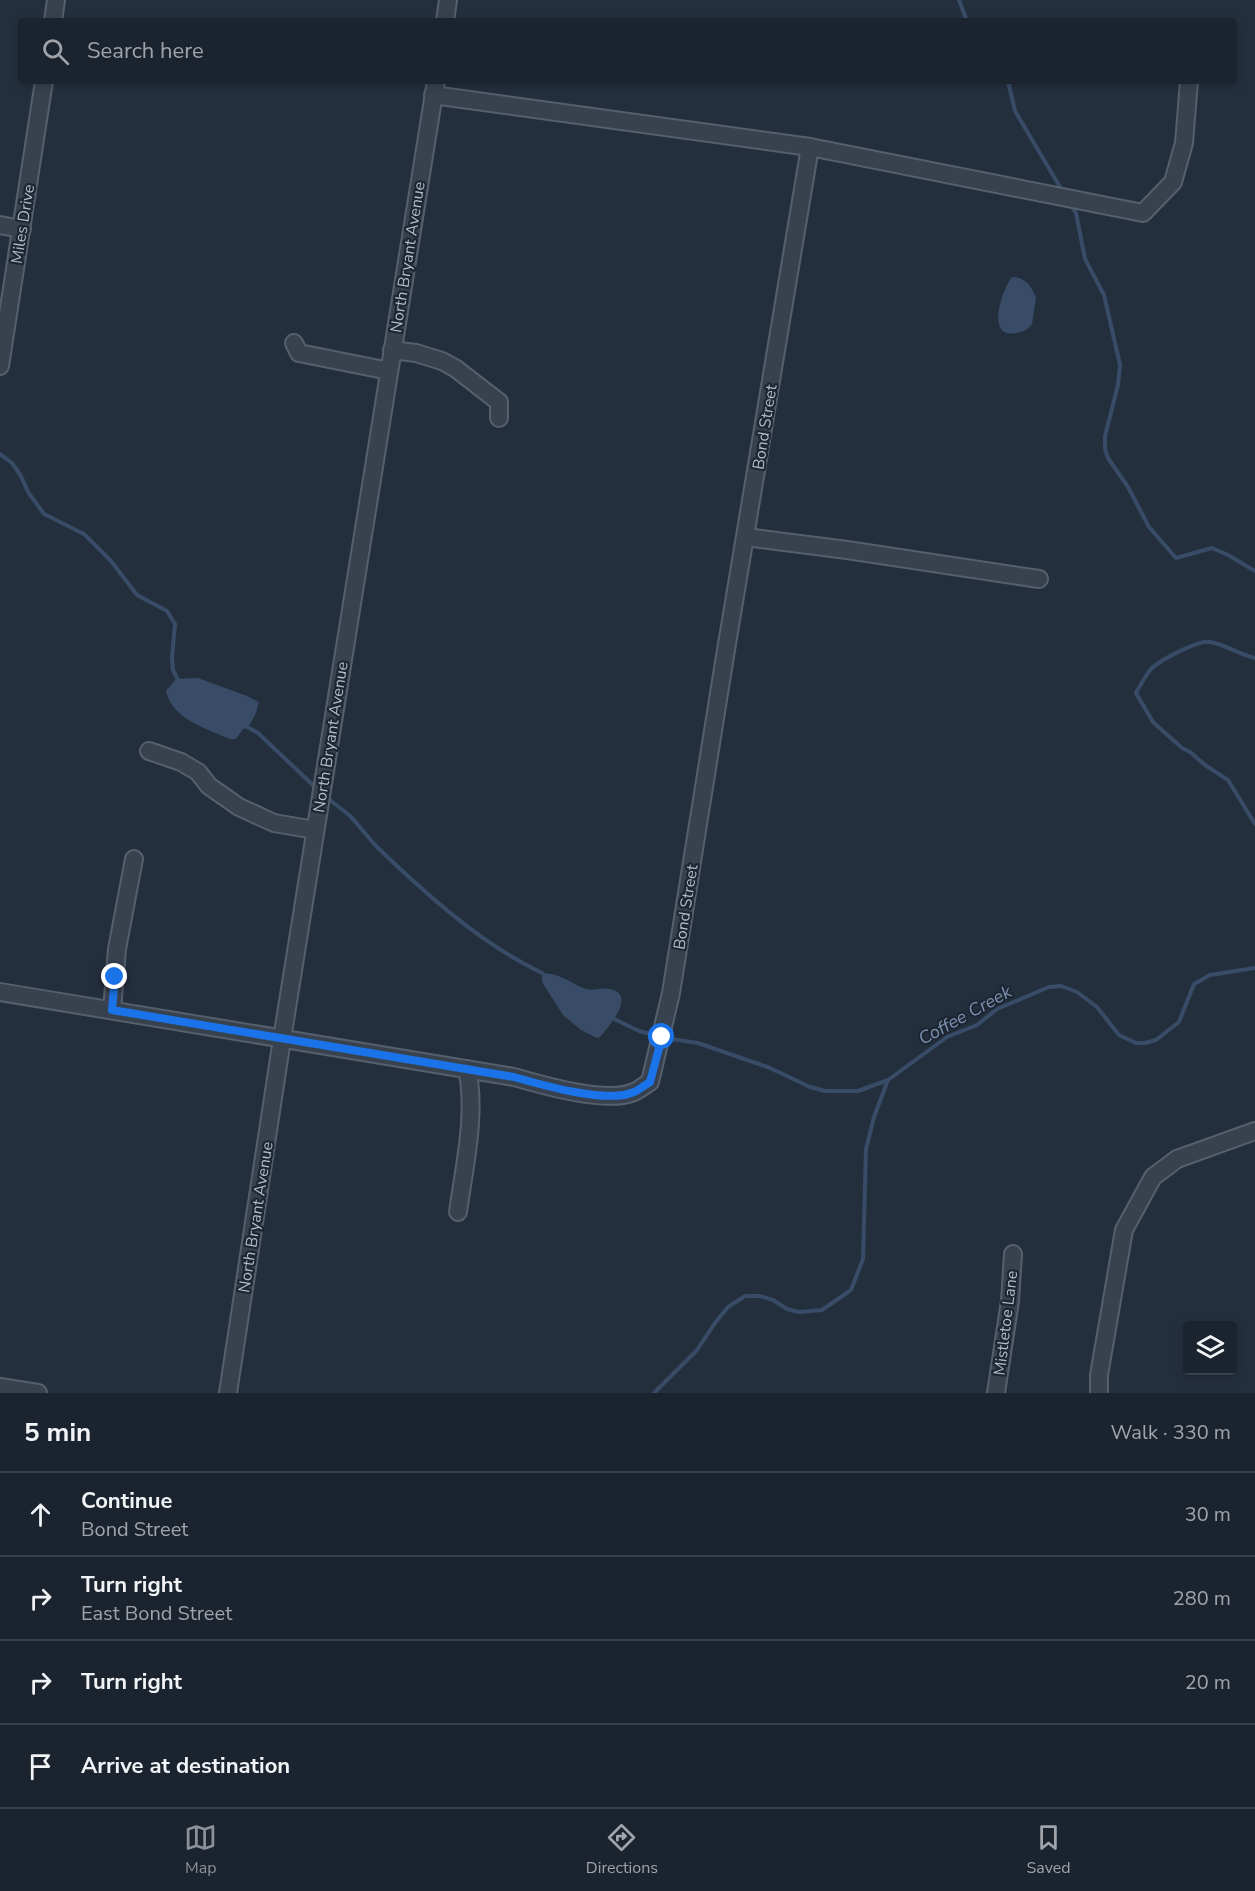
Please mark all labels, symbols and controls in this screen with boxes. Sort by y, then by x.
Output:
search box [18,18,1237,84]
icon: search [39,35,72,68]
text: Search here [87,36,204,66]
street label: North Bryant Avenue [385,180,431,334]
street label: Miles Drive [6,183,40,266]
street label: Bond Street [747,383,783,471]
street label: North Bryant Avenue [308,660,354,814]
street label: Bond Street [668,863,704,951]
route end [101,963,127,989]
water label: Coffee Creek [914,979,1017,1051]
route start [648,1023,674,1049]
street label: North Bryant Avenue [233,1140,279,1294]
street label: Mistletoe Lane [989,1269,1023,1377]
map controls [1183,1321,1237,1375]
button: layers [1183,1321,1237,1375]
text: 5 min [24,1415,91,1450]
text: Walk · 330 m [1111,1419,1231,1446]
text: Continue [81,1486,172,1516]
icon: ahead [24,1498,57,1531]
text: 30 m [1185,1501,1231,1528]
text: Bond Street [81,1516,188,1543]
text: Turn right [81,1570,182,1600]
icon: right [24,1582,57,1615]
text: 280 m [1173,1585,1231,1612]
text: East Bond Street [81,1600,232,1627]
icon: right [24,1666,57,1699]
text: Turn right [81,1667,182,1697]
text: 20 m [1185,1669,1231,1696]
icon: arrive [24,1750,57,1783]
text: Arrive at destination [81,1751,290,1781]
tab: Map [184,1821,217,1879]
tab: Directions [586,1821,658,1879]
tab: Saved [1027,1821,1071,1879]

